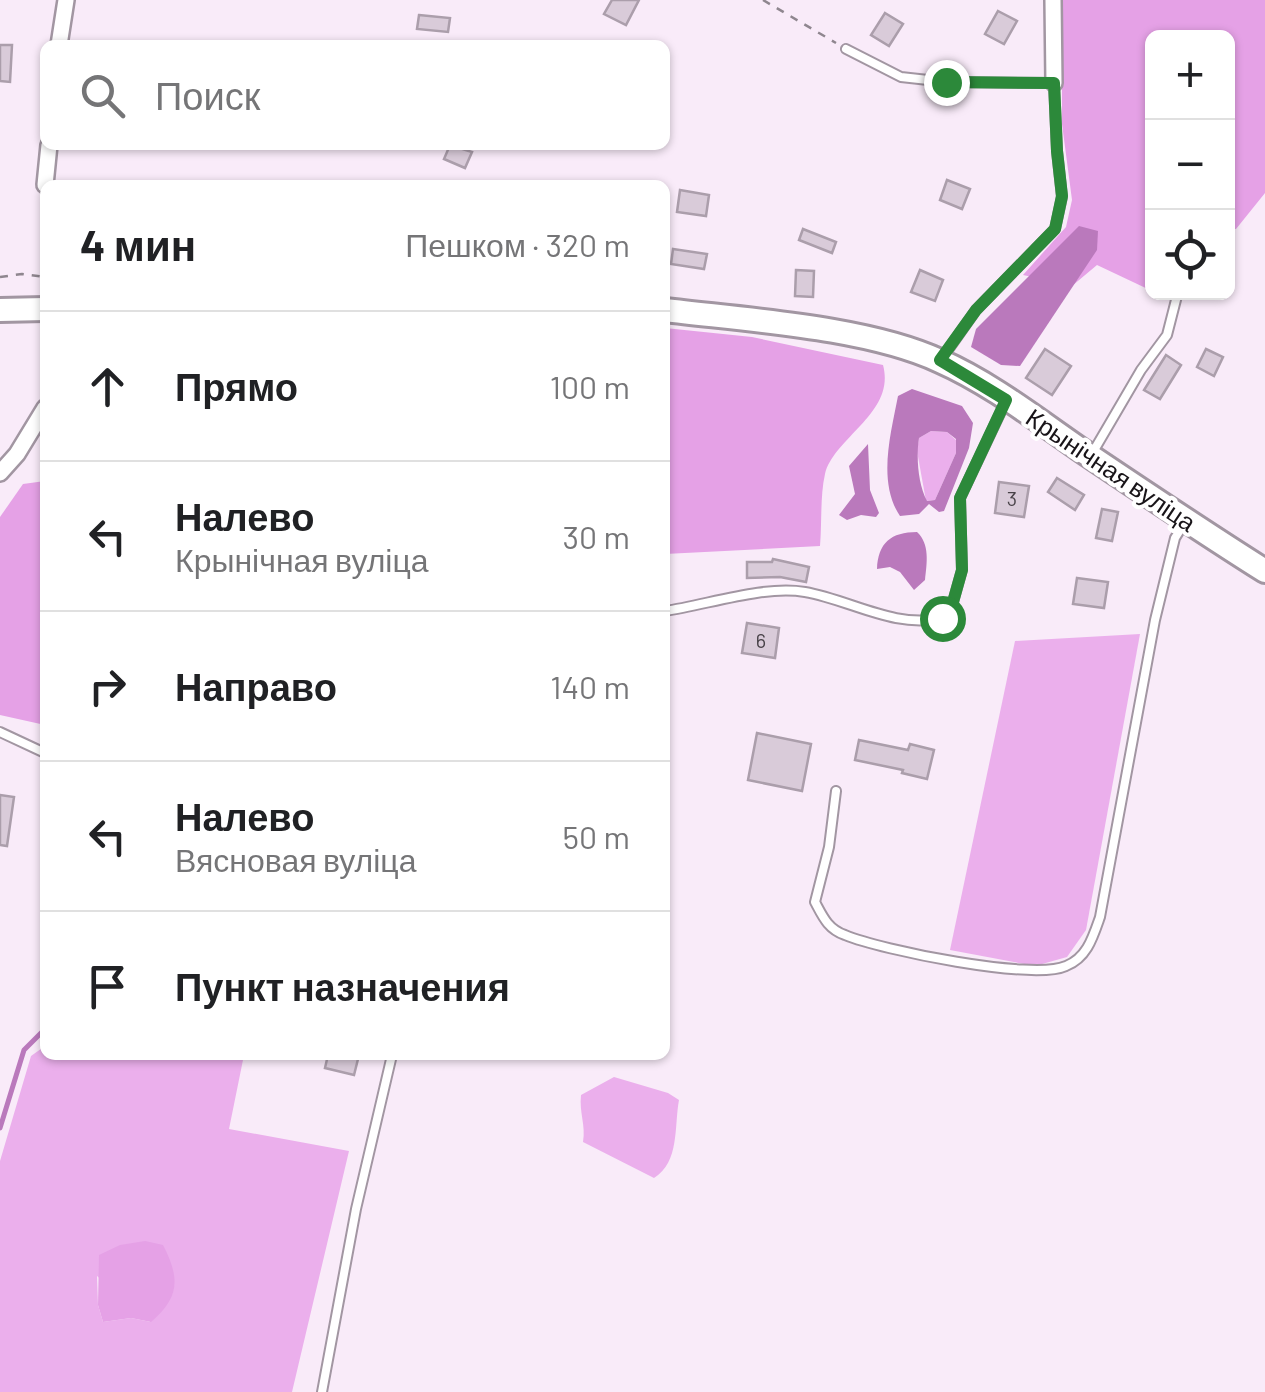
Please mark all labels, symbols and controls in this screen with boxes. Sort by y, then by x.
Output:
map controls [1145,30,1235,300]
button: + [1145,30,1235,120]
search box [40,40,670,150]
route end [924,60,970,106]
icon: search [75,68,130,123]
text: Поиск [155,72,260,118]
button: − [1145,120,1235,210]
button: locate [1145,210,1235,300]
text: 4 мин [80,219,196,269]
text: Пешком · 320 m [405,225,630,263]
icon: ahead [80,359,135,414]
text: Прямо [175,363,298,409]
text: 100 m [550,367,630,405]
street label: Крынічная вуліца [1021,401,1202,537]
house number: 3 [1007,486,1017,510]
text: Налево [175,493,314,539]
icon: left [80,509,135,564]
text: 30 m [563,517,630,555]
text: Крынічная вуліца [175,540,429,578]
route start [920,596,966,642]
house number: 6 [756,628,766,652]
icon: right [80,659,135,714]
text: Направо [175,663,337,709]
text: 140 m [550,667,630,705]
text: Налево [175,793,314,839]
icon: left [80,809,135,864]
text: 50 m [563,817,630,855]
text: Вясновая вуліца [175,840,416,878]
icon: arrive [80,959,135,1014]
text: Пункт назначения [175,963,510,1009]

